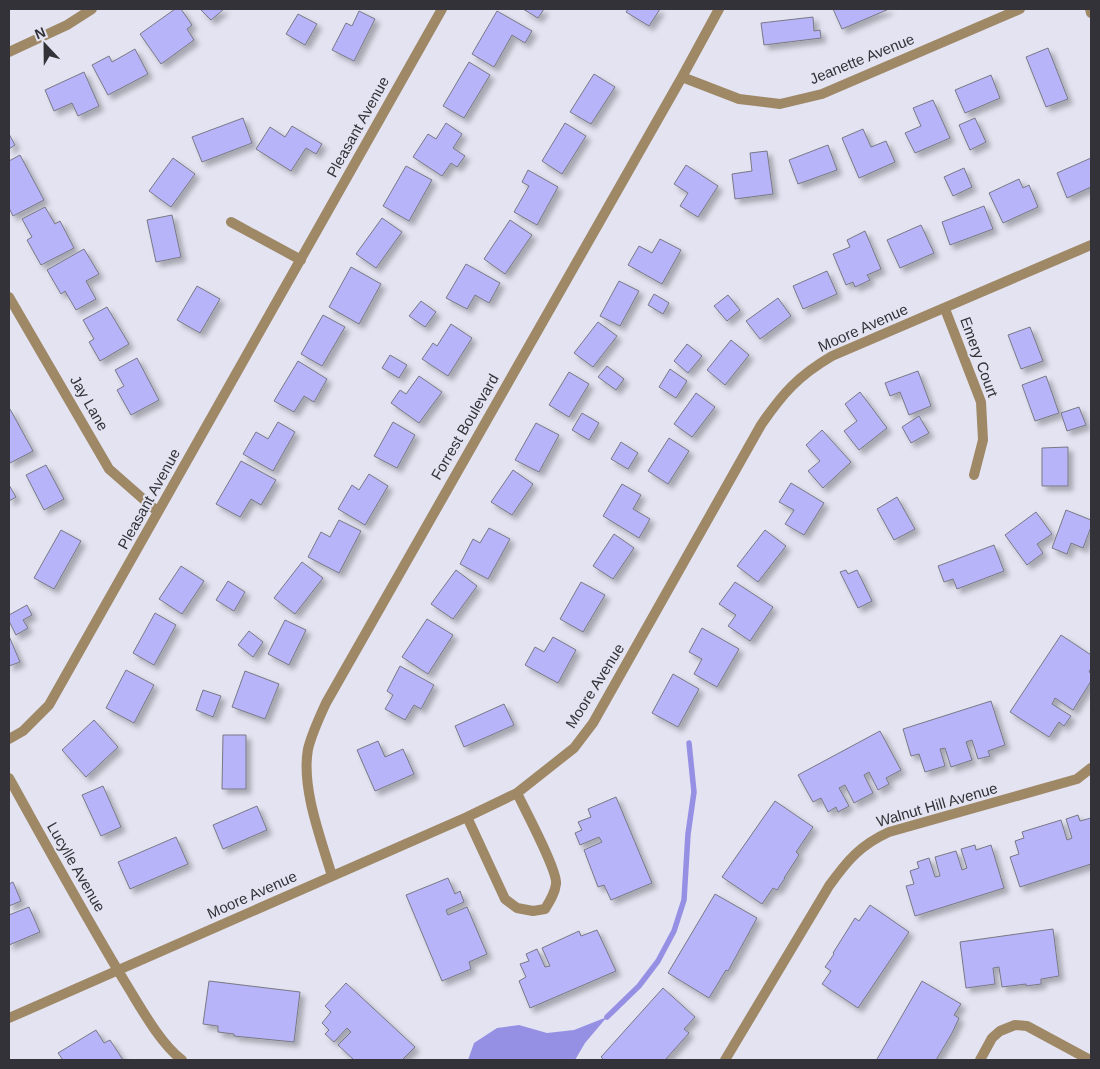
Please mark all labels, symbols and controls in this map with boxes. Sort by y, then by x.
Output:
north arrow [20,20,70,70]
text: N [32,24,48,42]
street label: Jeanette Avenue [807,30,917,87]
street label: Pleasant Avenue [323,74,392,180]
street label: Moore Avenue [815,300,910,355]
street label: Emery Court [957,314,1002,400]
street label: Forrest Boulevard [427,371,502,483]
street label: Jay Lane [67,372,112,433]
street label: Pleasant Avenue [114,446,183,552]
street label: Moore Avenue [562,640,627,731]
street label: Walnut Hill Avenue [874,779,999,830]
street label: Lucylle Avenue [44,819,109,915]
street label: Moore Avenue [204,867,299,922]

